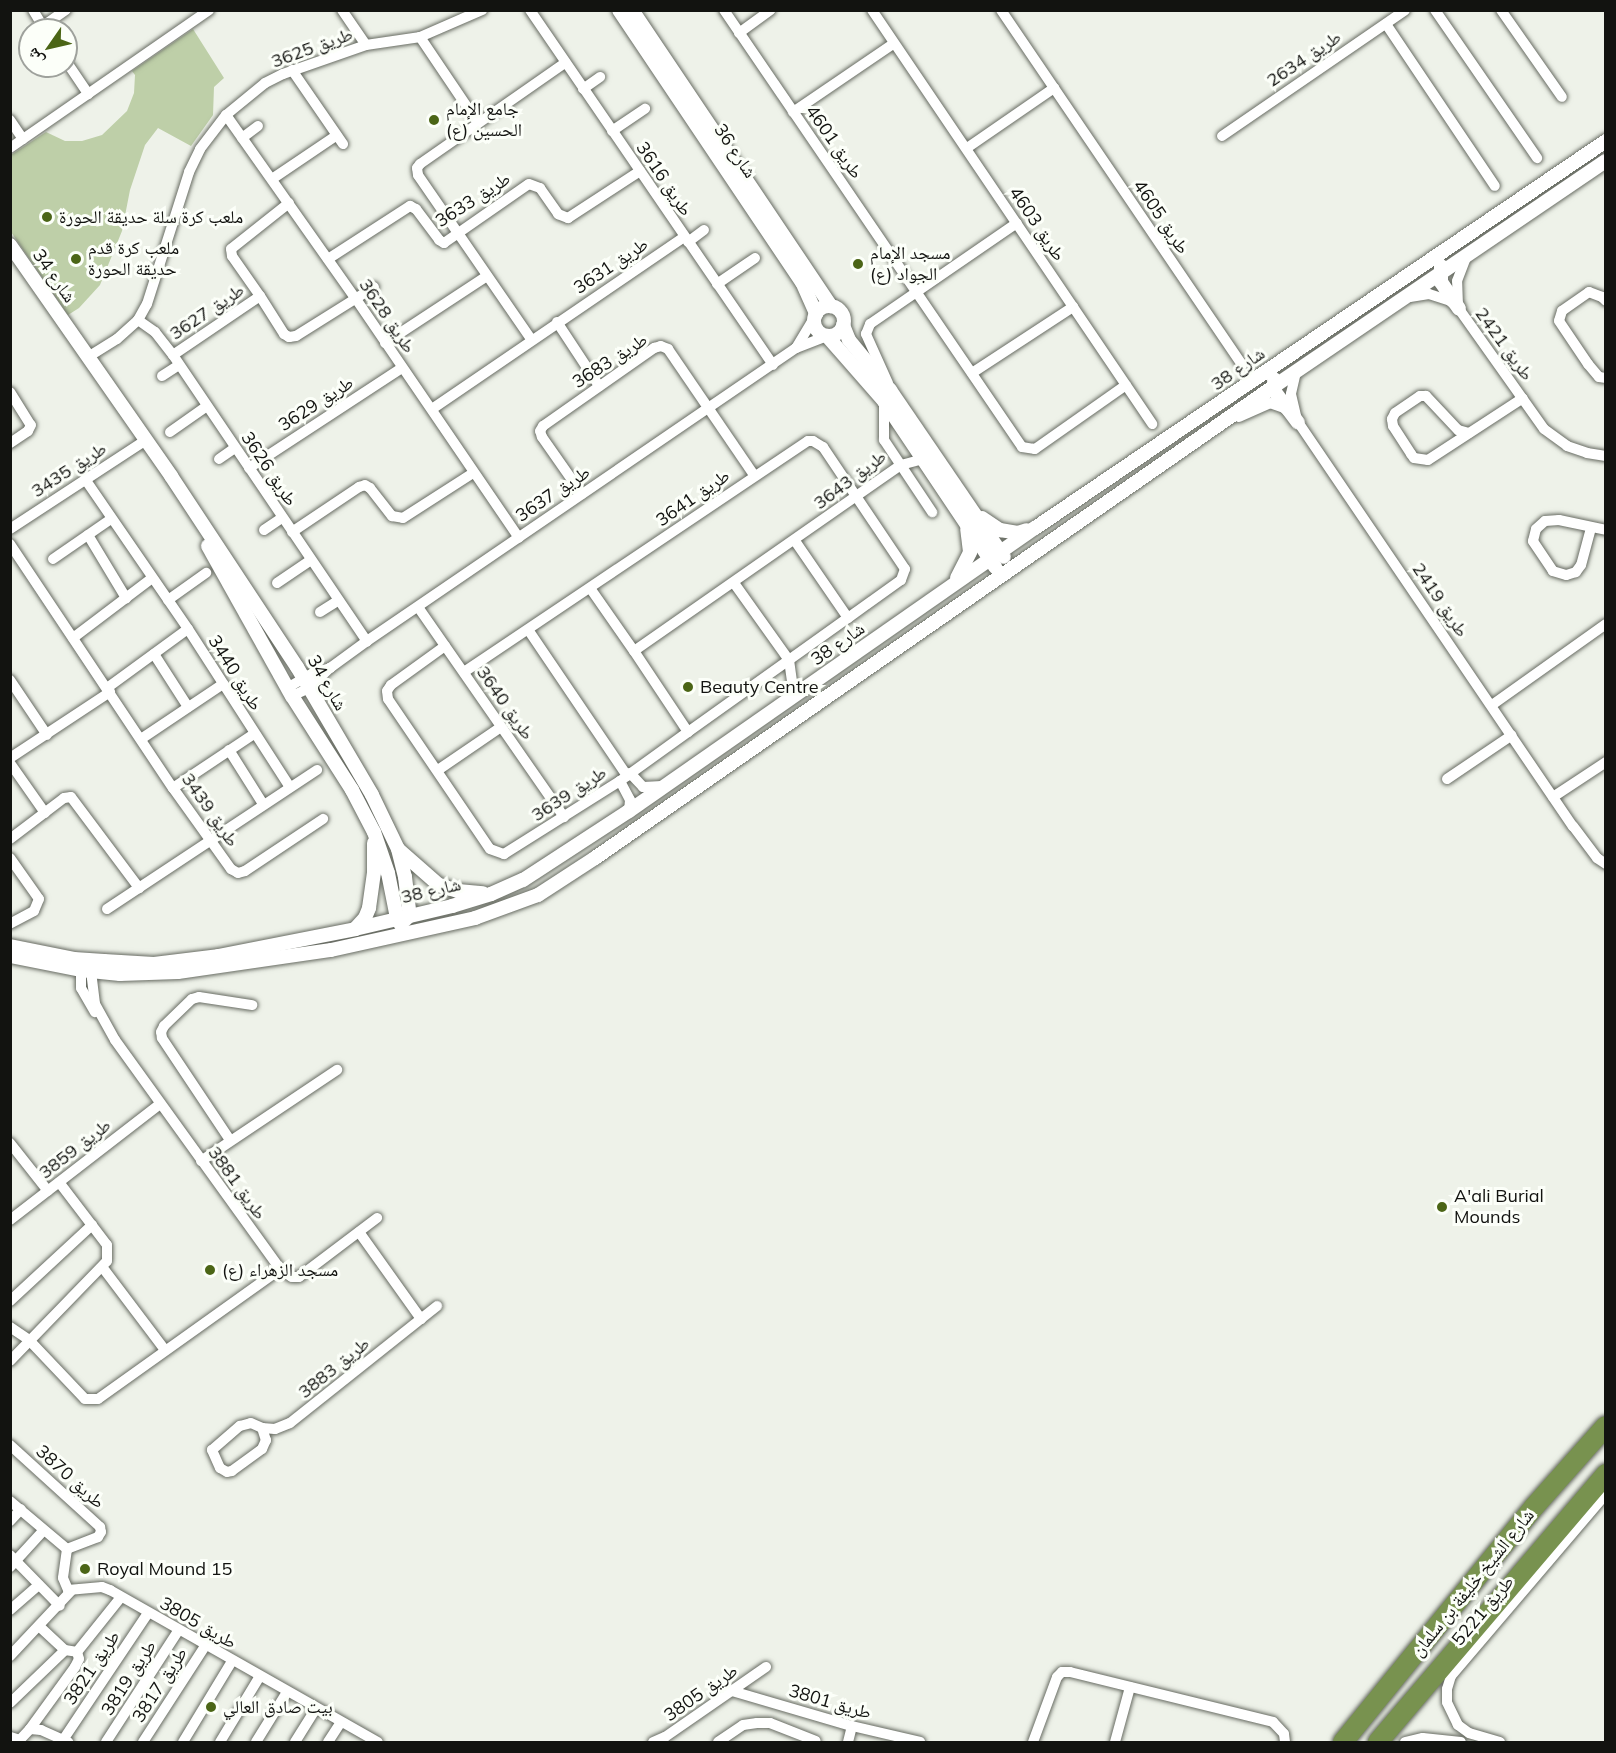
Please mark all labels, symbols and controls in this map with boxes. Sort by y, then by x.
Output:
north arrow [18,18,78,78]
street label: طريق 3625 [268,23,356,73]
street label: طريق 2634 [1263,26,1345,92]
text: ش [22,44,48,70]
place label: جامع الإمام الحسين (ع) [446,99,522,142]
street label: طريق 4601 [801,101,867,183]
marker: جامع الإمام الحسين (ع) [427,113,441,127]
street label: شارع 36 [709,120,761,182]
street label: طريق 3616 [631,138,697,220]
street label: طريق 3633 [432,168,514,232]
street label: طريق 4605 [1128,176,1194,258]
street label: طريق 4603 [1004,183,1070,265]
place label: ملعب كرة سلة حديقة الحورة [59,206,243,228]
marker: ملعب كرة سلة حديقة الحورة [40,210,54,224]
street label: طريق 3631 [570,233,652,299]
place label: ملعب كرة قدم حديقة الحورة [88,238,179,280]
place label: مسجد الإمام الجواد (ع) [870,243,951,286]
street label: شارع 34 [28,245,80,307]
marker: ملعب كرة قدم حديقة الحورة [69,252,83,266]
marker: مسجد الإمام الجواد (ع) [851,257,865,271]
street label: طريق 3628 [354,275,420,357]
street label: طريق 3627 [166,279,248,345]
street label: طريق 2421 [1470,303,1538,385]
street label: طريق 3683 [569,329,651,393]
street label: شارع 38 [1207,343,1269,395]
street label: طريق 3629 [275,372,357,436]
street label: طريق 3626 [236,428,302,510]
street label: طريق 3435 [28,438,110,502]
street label: طريق 3643 [810,446,890,514]
street label: طريق 3637 [512,461,594,527]
street label: طريق 3641 [652,465,734,531]
street label: طريق 2419 [1407,559,1473,641]
street label: شارع 38 [807,618,869,670]
street label: طريق 3440 [203,631,267,715]
street label: شارع 34 [303,651,351,715]
street label: طريق 3640 [472,662,538,744]
place label: Beauty Centre [700,676,818,698]
marker: Beauty Centre [681,680,695,694]
street label: طريق 3639 [528,762,610,826]
street label: طريق 3439 [177,769,243,851]
street label: شارع 38 [399,874,463,908]
street label: طريق 3859 [35,1114,115,1184]
street label: طريق 3881 [203,1142,271,1224]
place label: A'ali Burial Mounds [1454,1186,1544,1228]
marker: A'ali Burial Mounds [1435,1200,1449,1214]
place label: مسجد الزهراء (ع) [222,1259,338,1281]
marker: مسجد الزهراء (ع) [203,1263,217,1277]
street label: طريق 3883 [294,1333,374,1403]
street label: طريق 3870 [31,1441,109,1513]
street label: شارع الشيخ خليفة بن سلمان [1407,1505,1539,1661]
place label: Royal Mound 15 [97,1558,232,1580]
marker: Royal Mound 15 [78,1562,92,1576]
street label: طريق 5221 [1447,1572,1519,1650]
street label: طريق 3805 [156,1592,240,1654]
street label: طريق 3821 [59,1627,125,1709]
street label: طريق 3819 [97,1637,161,1719]
street label: طريق 3817 [128,1644,192,1726]
street label: طريق 3805 [660,1660,742,1726]
street label: طريق 3801 [786,1680,874,1724]
place label: بيت صادق العالي [223,1696,333,1718]
marker: بيت صادق العالي [204,1700,218,1714]

